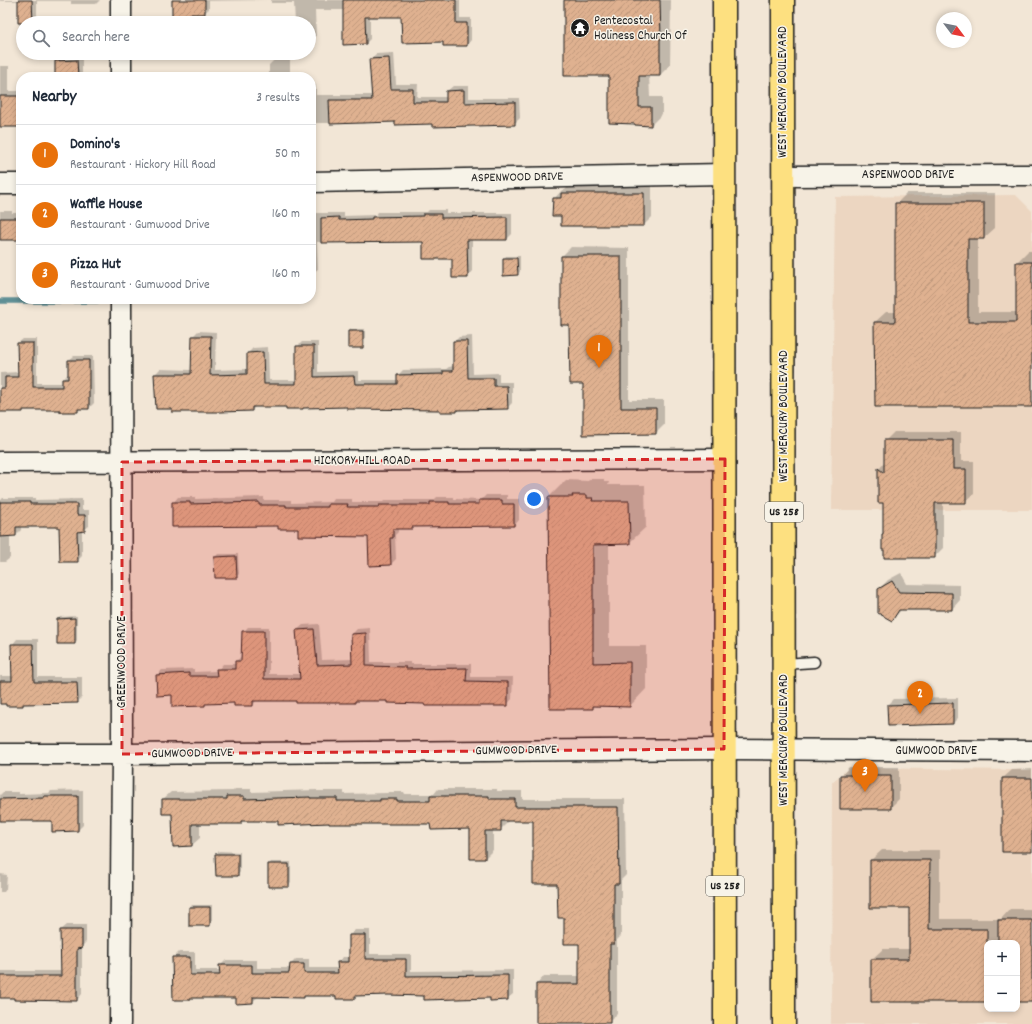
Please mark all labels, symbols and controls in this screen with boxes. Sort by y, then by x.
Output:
place label: Pentecostal Holiness Church Of [594,12,687,46]
north arrow [936,12,972,48]
search box [16,16,316,60]
temple icon: Pentecostal Holiness Church Of [569,17,591,39]
street label: WEST MERCURY BOULEVARD [774,26,793,158]
icon: search [30,27,52,49]
text: Search here [62,27,130,49]
text: Nearby [32,86,76,110]
text: 3 results [256,89,300,108]
text: Domino's [70,134,120,156]
text: 1 [44,145,46,164]
text: 50 m [275,145,300,164]
text: Restaurant · Hickory Hill Road [70,156,216,175]
street label: ASPENWOOD DRIVE [862,166,954,185]
street label: ASPENWOOD DRIVE [471,168,563,188]
text: Waffle House [70,194,142,216]
text: 2 [42,205,48,224]
text: 160 m [272,205,300,224]
text: Restaurant · Gumwood Drive [70,216,210,235]
text: Pizza Hut [70,254,121,276]
text: 3 [42,265,48,284]
text: 160 m [272,265,300,284]
text: Restaurant · Gumwood Drive [70,276,210,295]
pin: 1 [586,335,612,368]
street label: WEST MERCURY BOULEVARD [775,350,794,482]
street label: HICKORY HILL ROAD [314,452,411,471]
your location [524,489,544,509]
road number: US 258 [765,502,803,522]
street label: GREENWOOD DRIVE [113,616,132,708]
street label: WEST MERCURY BOULEVARD [775,674,794,806]
pin: 2 [907,681,933,714]
street label: GUMWOOD DRIVE [475,741,557,761]
street label: GUMWOOD DRIVE [895,742,977,761]
street label: GUMWOOD DRIVE [151,744,233,764]
pin: 3 [852,759,878,792]
road number: US 258 [706,876,744,896]
map controls [984,940,1020,1012]
button: + [984,940,1020,976]
button: − [984,976,1020,1012]

